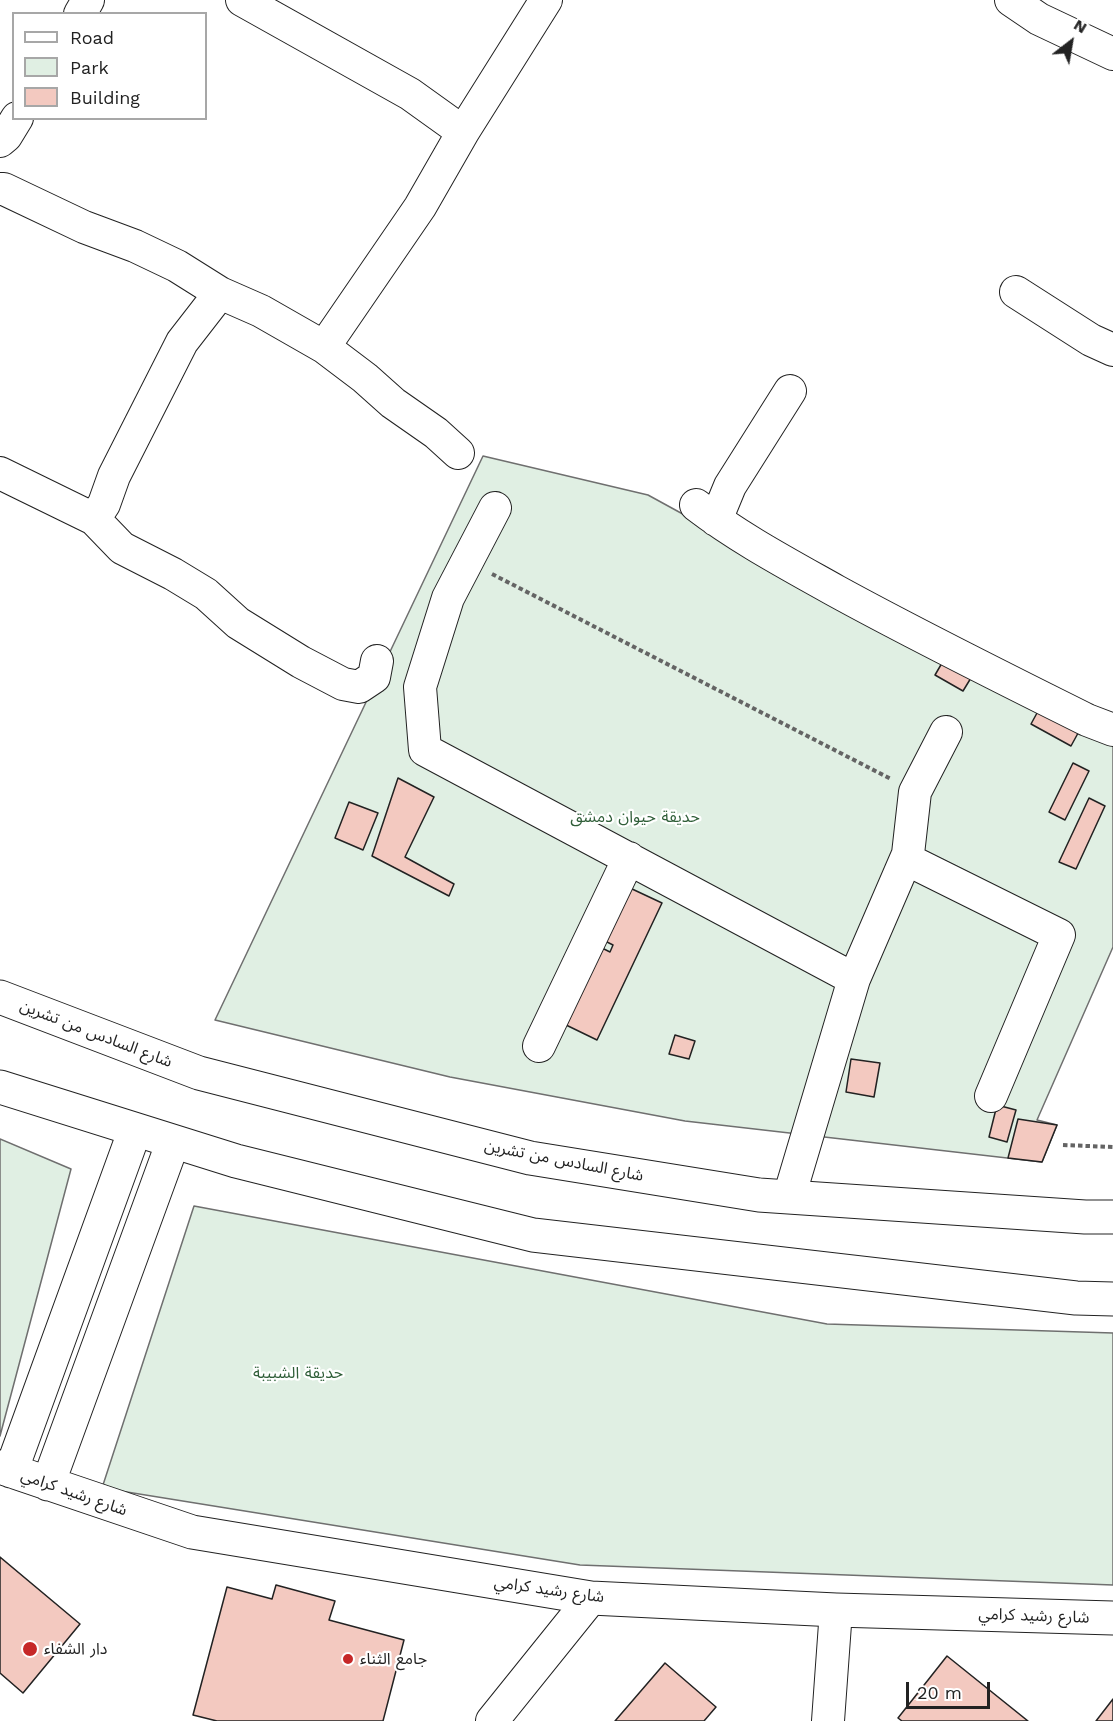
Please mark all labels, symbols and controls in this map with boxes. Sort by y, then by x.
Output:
legend [12,12,207,120]
north arrow [1041,12,1101,72]
text: N [1071,15,1090,37]
text: Road [70,27,114,48]
text: Park [70,57,109,78]
text: Building [70,87,140,108]
park label: حديقة حيوان دمشق [570,807,700,827]
street label: شارع السادس من تشرين [17,996,175,1072]
street label: شارع السادس من تشرين [483,1136,645,1186]
park label: حديقة الشبيبة [253,1363,343,1383]
street label: شارع رشيد كرامي [18,1466,130,1520]
street label: شارع رشيد كرامي [493,1573,605,1607]
street label: شارع رشيد كرامي [978,1604,1090,1628]
place label: دار الشفاء [44,1639,107,1659]
marker: دار الشفاء [21,1640,39,1658]
place label: جامع الثناء [360,1649,427,1669]
marker: جامع الثناء [341,1652,355,1666]
scale bar [909,1670,993,1708]
text: 20 m [917,1682,962,1703]

